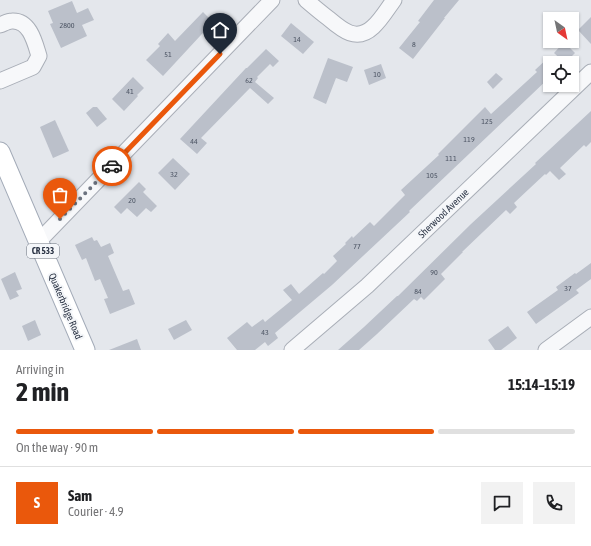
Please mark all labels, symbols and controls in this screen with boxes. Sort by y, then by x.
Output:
north arrow [543,12,579,48]
map controls [543,12,579,92]
pin [203,13,237,54]
icon: home [209,19,231,41]
house number: 2800 [59,21,75,30]
house number: 14 [293,35,301,44]
house number: 8 [412,40,416,49]
house number: 51 [164,50,172,59]
button: locate [543,56,579,92]
house number: 10 [373,70,381,79]
house number: 62 [245,76,253,85]
house number: 41 [126,87,134,96]
house number: 125 [481,117,493,126]
house number: 119 [463,135,475,144]
house number: 44 [190,137,198,146]
courier [92,146,132,186]
house number: 111 [445,154,457,163]
icon: car [101,155,123,177]
house number: 32 [170,170,178,179]
house number: 105 [426,171,438,180]
pin [43,178,77,219]
icon: bag [49,184,71,206]
street label: Sherwood Avenue [416,186,471,240]
house number: 20 [128,196,136,205]
house number: 77 [353,242,361,251]
road number: CR 533 [27,244,59,258]
house number: 90 [430,268,438,277]
street label: Quakerbridge Road [47,271,85,341]
house number: 37 [564,284,572,293]
house number: 84 [414,287,422,296]
house number: 43 [261,328,269,337]
text: Arriving in [16,362,64,377]
text: 15:14–15:19 [508,376,575,393]
text: 2 min [16,377,69,407]
text: On the way · 90 m [16,440,98,455]
button: chat [481,482,523,524]
button: phone [533,482,575,524]
text: Sam [68,487,92,504]
text: S [34,494,40,511]
text: Courier · 4.9 [68,504,124,519]

